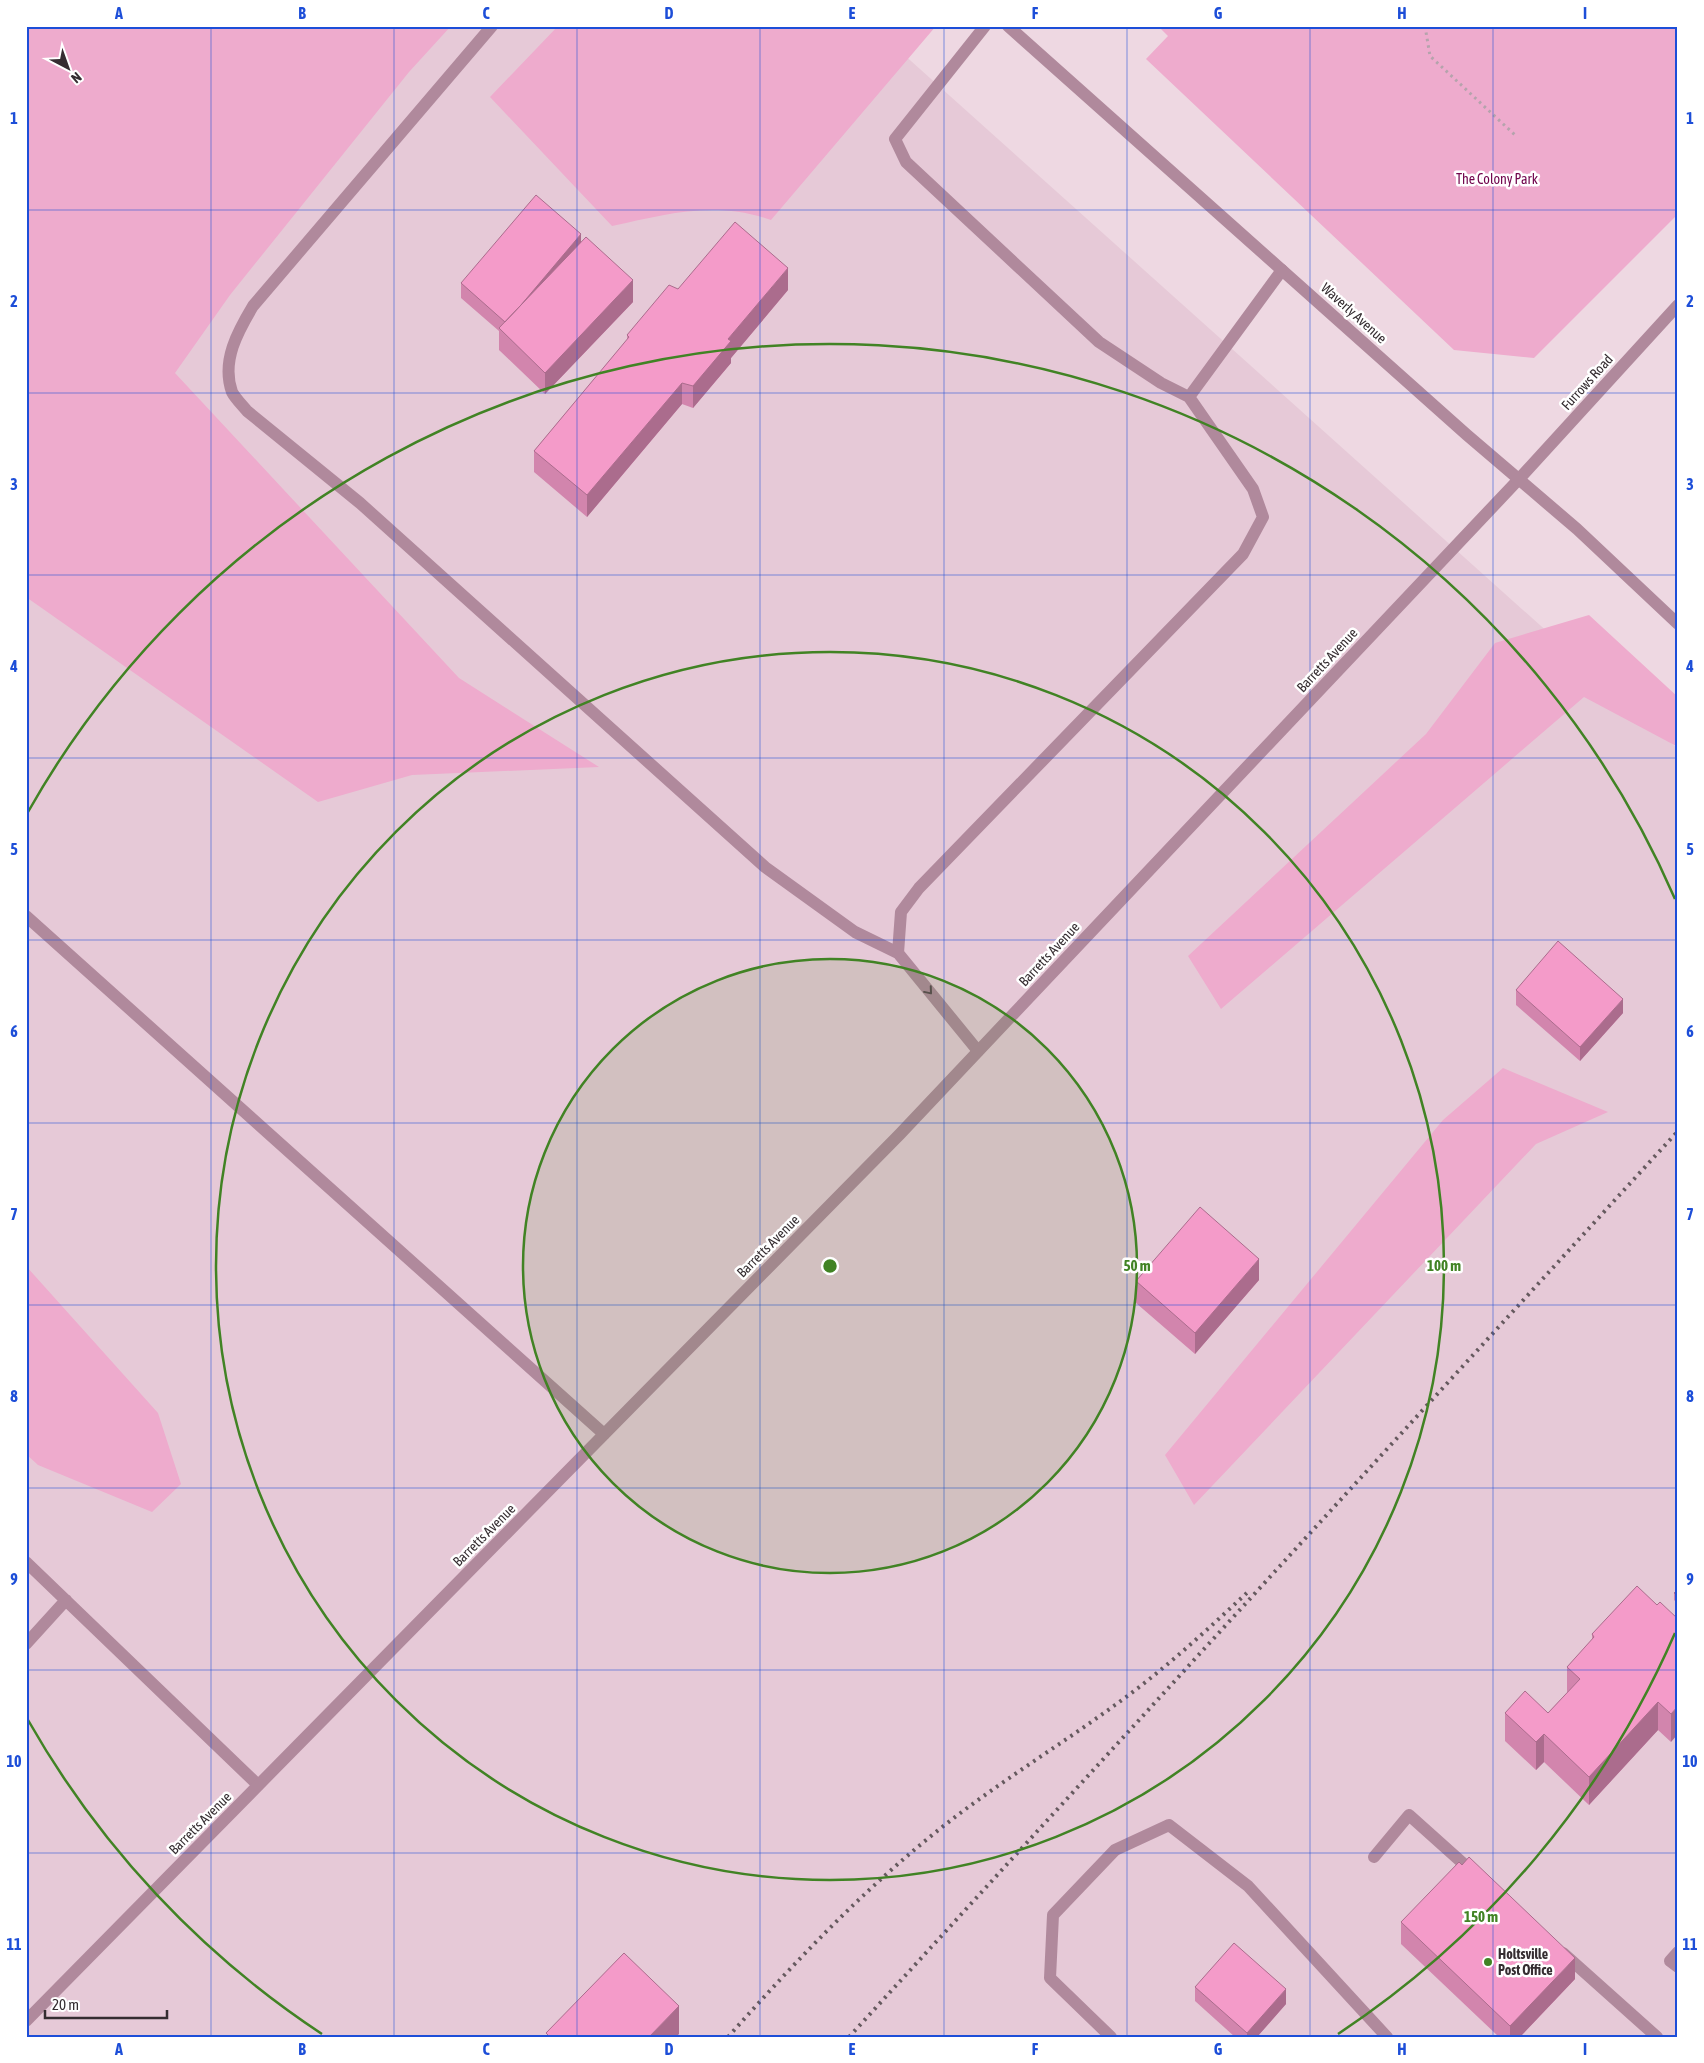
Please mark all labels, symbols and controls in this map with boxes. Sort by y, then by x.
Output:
text: A [114,4,123,22]
text: B [298,4,306,22]
text: C [482,4,490,22]
text: D [665,4,674,22]
text: E [849,4,856,22]
text: F [1032,4,1039,22]
text: G [1214,4,1223,22]
text: H [1397,4,1407,22]
text: I [1583,4,1587,22]
north arrow [42,42,92,92]
text: N [68,69,85,87]
text: 1 [10,109,18,127]
text: 1 [1686,109,1694,127]
park label: The Colony Park [1456,171,1538,187]
street label: Waverly Avenue [1318,279,1390,347]
text: 2 [10,292,18,310]
text: 2 [1686,292,1694,310]
street label: Furrows Road [1558,351,1616,413]
text: 3 [10,475,18,493]
text: 3 [1686,475,1694,493]
street label: Barretts Avenue [1293,625,1361,695]
text: 4 [9,657,18,675]
text: 4 [1685,657,1694,675]
text: 5 [10,840,18,858]
text: 5 [1686,840,1694,858]
street label: Barretts Avenue [1015,919,1083,989]
one-way arrow [923,985,931,994]
text: 6 [10,1022,18,1040]
text: 6 [1686,1022,1694,1040]
text: 7 [10,1205,18,1223]
text: 7 [1686,1205,1694,1223]
street label: Barretts Avenue [734,1212,802,1280]
centre of rings [821,1257,839,1275]
text: 50 m [1124,1257,1151,1274]
text: 100 m [1427,1257,1461,1274]
text: 8 [10,1387,18,1405]
text: 8 [1686,1387,1694,1405]
street label: Barretts Avenue [450,1501,518,1569]
text: 9 [10,1570,18,1588]
text: 9 [1686,1570,1694,1588]
text: 10 [6,1752,22,1770]
text: 10 [1682,1752,1698,1770]
street label: Barretts Avenue [166,1789,234,1857]
text: 150 m [1464,1908,1498,1925]
text: 11 [6,1935,22,1953]
text: 11 [1682,1935,1698,1953]
place label: Holtsville Post Office [1498,1946,1553,1978]
marker: Holtsville Post Office [1482,1956,1494,1968]
scale bar [45,1988,168,2020]
text: 20 m [52,1996,79,2013]
text: A [114,2040,123,2058]
text: B [298,2040,306,2058]
text: C [482,2040,490,2058]
text: D [665,2040,674,2058]
text: E [849,2040,856,2058]
text: F [1032,2040,1039,2058]
text: G [1214,2040,1223,2058]
text: H [1397,2040,1407,2058]
text: I [1583,2040,1587,2058]

